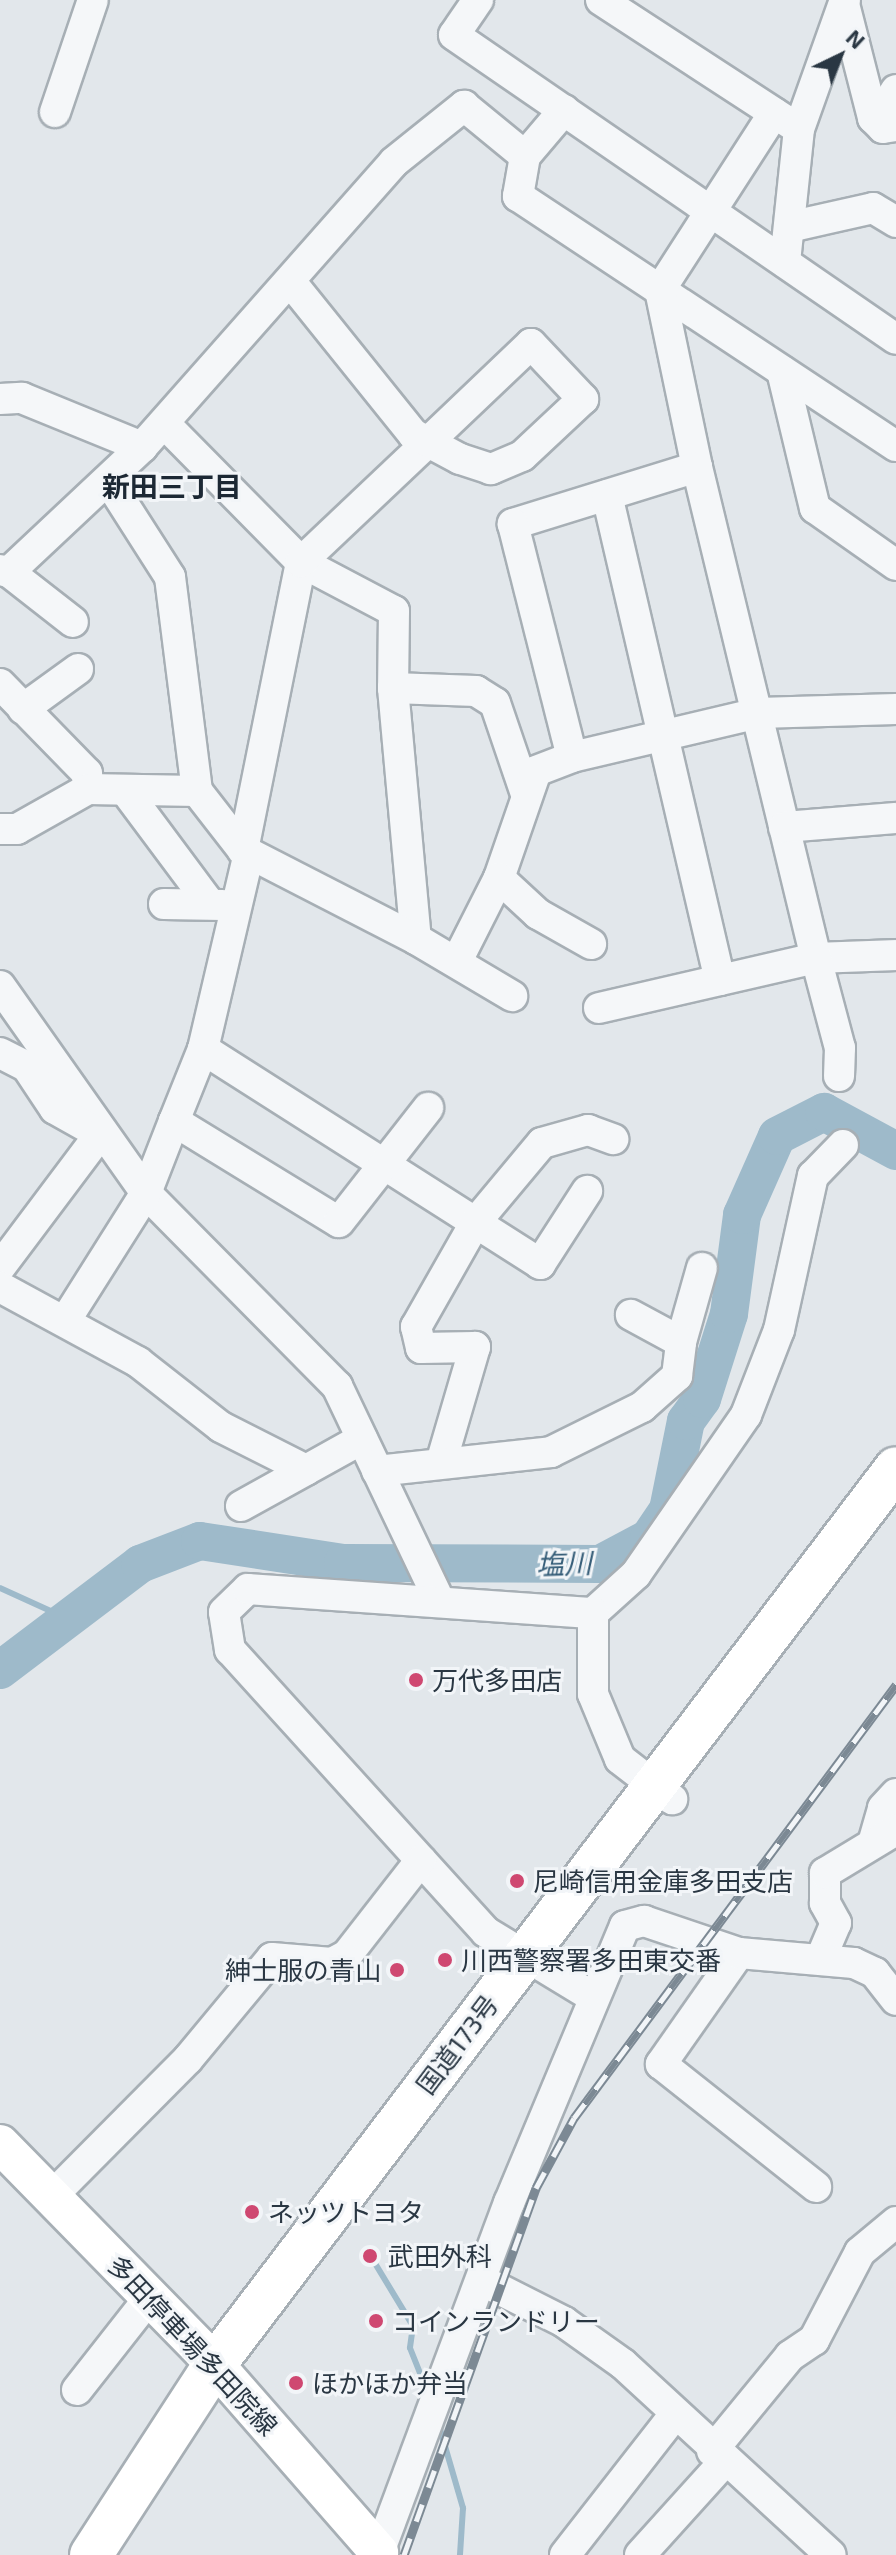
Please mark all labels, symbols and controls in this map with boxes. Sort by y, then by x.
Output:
north arrow [800,16,880,96]
text: N [842,24,871,53]
district label: 新田三丁目 [102,469,242,503]
water label: 塩川 [535,1545,593,1581]
place label: 万代多田店 [432,1664,562,1696]
marker: 万代多田店 [407,1671,425,1689]
place label: 尼崎信用金庫多田支店 [533,1865,793,1897]
marker: 尼崎信用金庫多田支店 [508,1872,526,1890]
place label: 川西警察署多田東交番 [461,1944,721,1976]
marker: 川西警察署多田東交番 [436,1951,454,1969]
place label: 紳士服の青山 [225,1954,381,1986]
marker: 紳士服の青山 [388,1961,406,1979]
street label: 国道173号 [410,1988,504,2100]
place label: ネッツトヨタ [268,2196,424,2228]
marker: ネッツトヨタ [243,2203,261,2221]
place label: 武田外科 [388,2240,492,2272]
marker: 武田外科 [359,2245,381,2267]
street label: 多田停車場多田院線 [102,2249,284,2441]
place label: コインランドリー [392,2305,600,2337]
marker: コインランドリー [367,2312,385,2330]
place label: ほかほか弁当 [312,2367,468,2399]
marker: ほかほか弁当 [287,2374,305,2392]

